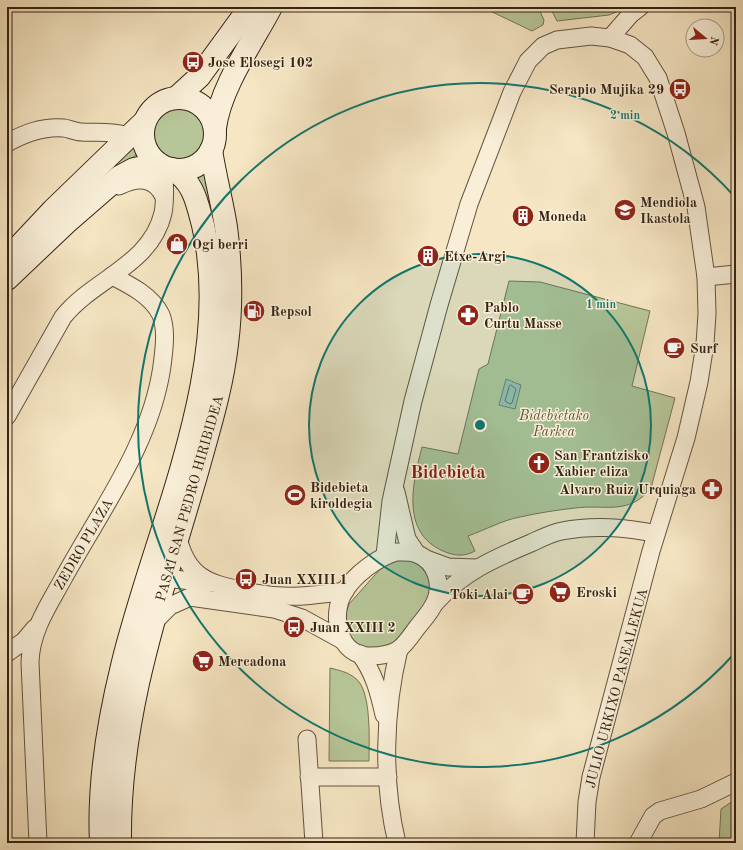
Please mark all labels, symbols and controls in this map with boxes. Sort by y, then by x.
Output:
north arrow [685,18,725,58]
text: N [706,35,720,47]
bus stop icon: Jose Elosegi 102 [180,49,206,75]
place label: Jose Elosegi 102 [208,56,313,70]
bus stop icon: Serapio Mujika 29 [667,76,693,102]
place label: Serapio Mujika 29 [549,83,664,97]
text: 2 min [610,110,640,122]
place label: Mendiola Ikastola [640,196,697,226]
school or university icon: Mendiola Ikastola [612,197,638,223]
building icon: Moneda [510,203,536,229]
place label: Moneda [538,210,587,224]
shop icon: Ogi berri [164,231,190,257]
place label: Ogi berri [192,238,248,252]
building icon: Etxe-Argi [415,243,441,269]
place label: Etxe-Argi [444,250,506,264]
fuel station icon: Repsol [241,298,267,324]
text: 1 min [586,299,616,311]
place label: Pablo Curtu Masse [484,301,562,331]
pharmacy icon: Pablo Curtu Masse [455,302,481,328]
place label: Repsol [270,305,312,319]
cafe icon: Surf [661,335,687,361]
place label: Surf [690,342,718,356]
street label: PASAI SAN PEDRO HIRIBIDEA [154,393,226,603]
park label: Bidebietako Parkea [518,409,589,439]
centre of rings [473,418,487,432]
place label: San Frantzisko Xabier eliza [554,449,648,479]
church icon: San Frantzisko Xabier eliza [526,450,552,476]
district label: Bidebieta [410,464,486,482]
pharmacy icon: Alvaro Ruiz Urquiaga [699,476,725,502]
place label: Bidebieta kiroldegia [310,481,373,511]
sports icon: Bidebieta kiroldegia [282,482,308,508]
place label: Alvaro Ruiz Urquiaga [559,483,696,497]
street label: ZEDRO PLAZA [52,496,116,593]
bus stop icon: Juan XXIII 1 [233,566,259,592]
place label: Juan XXIII 1 [262,573,348,587]
supermarket icon: Eroski [547,579,573,605]
cafe icon: Toki Alai [510,581,536,607]
place label: Eroski [576,586,617,600]
street label: JULIO URKIXO PASEALEKUA [584,587,650,790]
place label: Toki Alai [450,588,508,602]
bus stop icon: Juan XXIII 2 [281,614,307,640]
place label: Juan XXIII 2 [310,621,396,635]
supermarket icon: Mercadona [190,648,216,674]
place label: Mercadona [218,655,286,669]

